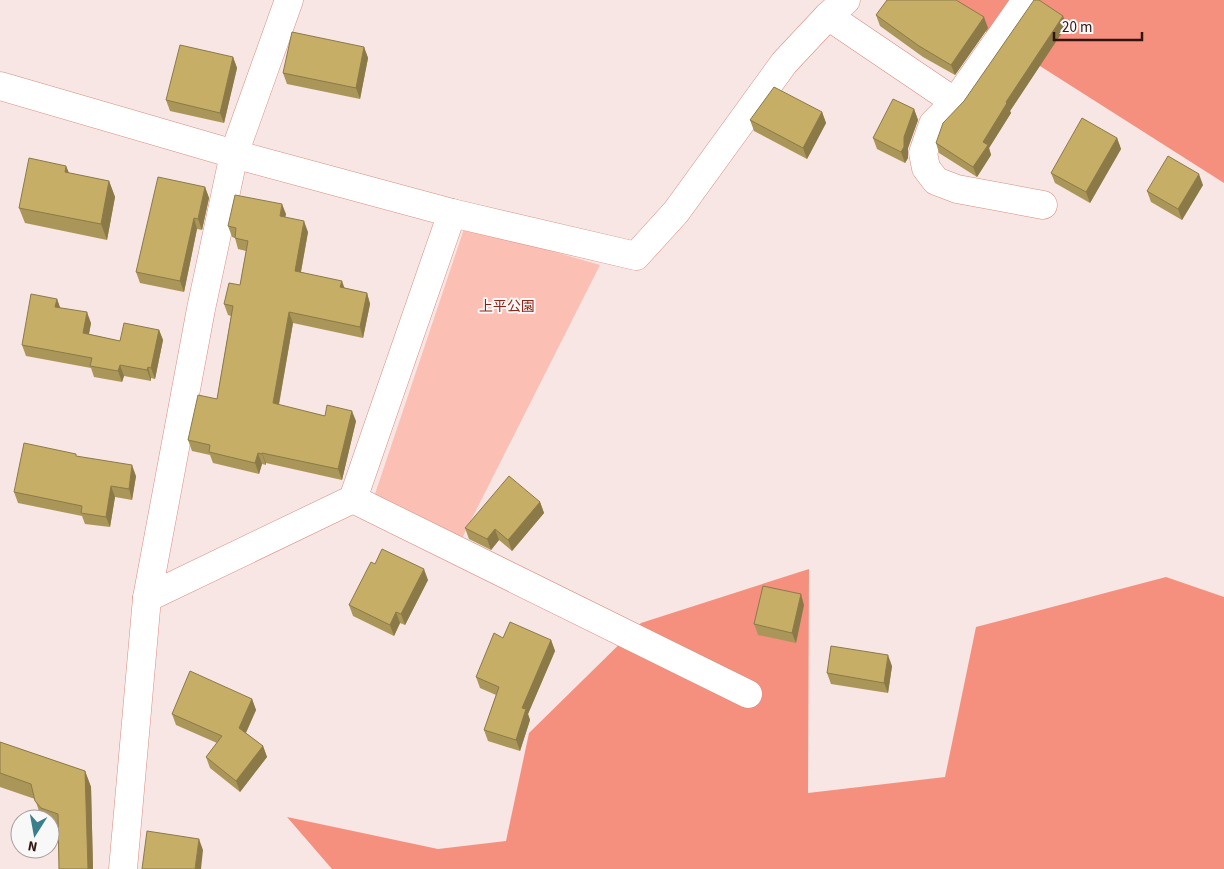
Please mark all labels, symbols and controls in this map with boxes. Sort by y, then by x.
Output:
scale bar [1054,10,1142,42]
text: 20 m [1062,17,1092,38]
park label: 上平公園 [479,297,535,317]
north arrow [10,809,60,859]
text: N [26,835,39,856]

